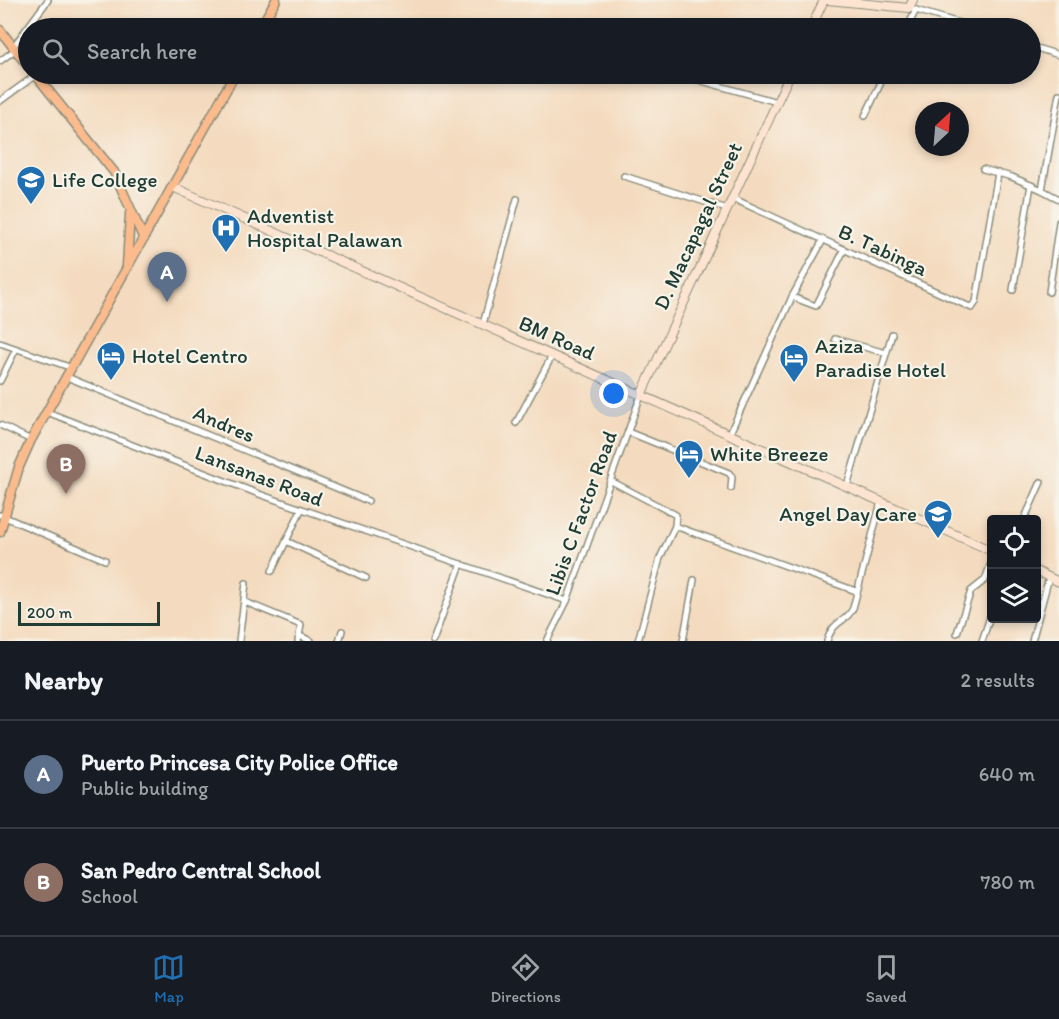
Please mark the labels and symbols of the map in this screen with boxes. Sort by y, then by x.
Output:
north arrow [915,102,969,156]
street label: D. Macapagal Street [648,138,747,313]
school or university icon: Life College [15,164,47,206]
place label: Life College [52,167,157,192]
place label: Adventist Hospital Palawan [247,203,403,252]
hospital icon: Adventist Hospital Palawan [210,212,242,254]
street label: B. Tabinga [835,218,932,281]
pin: A [148,252,186,302]
street label: BM Road [515,310,600,366]
place label: Aziza Paradise Hotel [815,333,946,382]
hotel icon: Hotel Centro [95,340,127,382]
hotel icon: Aziza Paradise Hotel [778,342,810,384]
place label: Hotel Centro [132,343,248,368]
your location [599,379,628,408]
street label: Andres [190,399,259,448]
street label: Libis C Factor Road [539,427,622,598]
hotel icon: White Breeze [673,438,705,480]
street label: Lansanas Road [192,440,327,511]
place label: White Breeze [710,441,829,466]
pin: B [46,444,86,494]
school or university icon: Angel Day Care [922,498,954,540]
place label: Angel Day Care [779,501,917,526]
scale bar [18,599,160,626]

